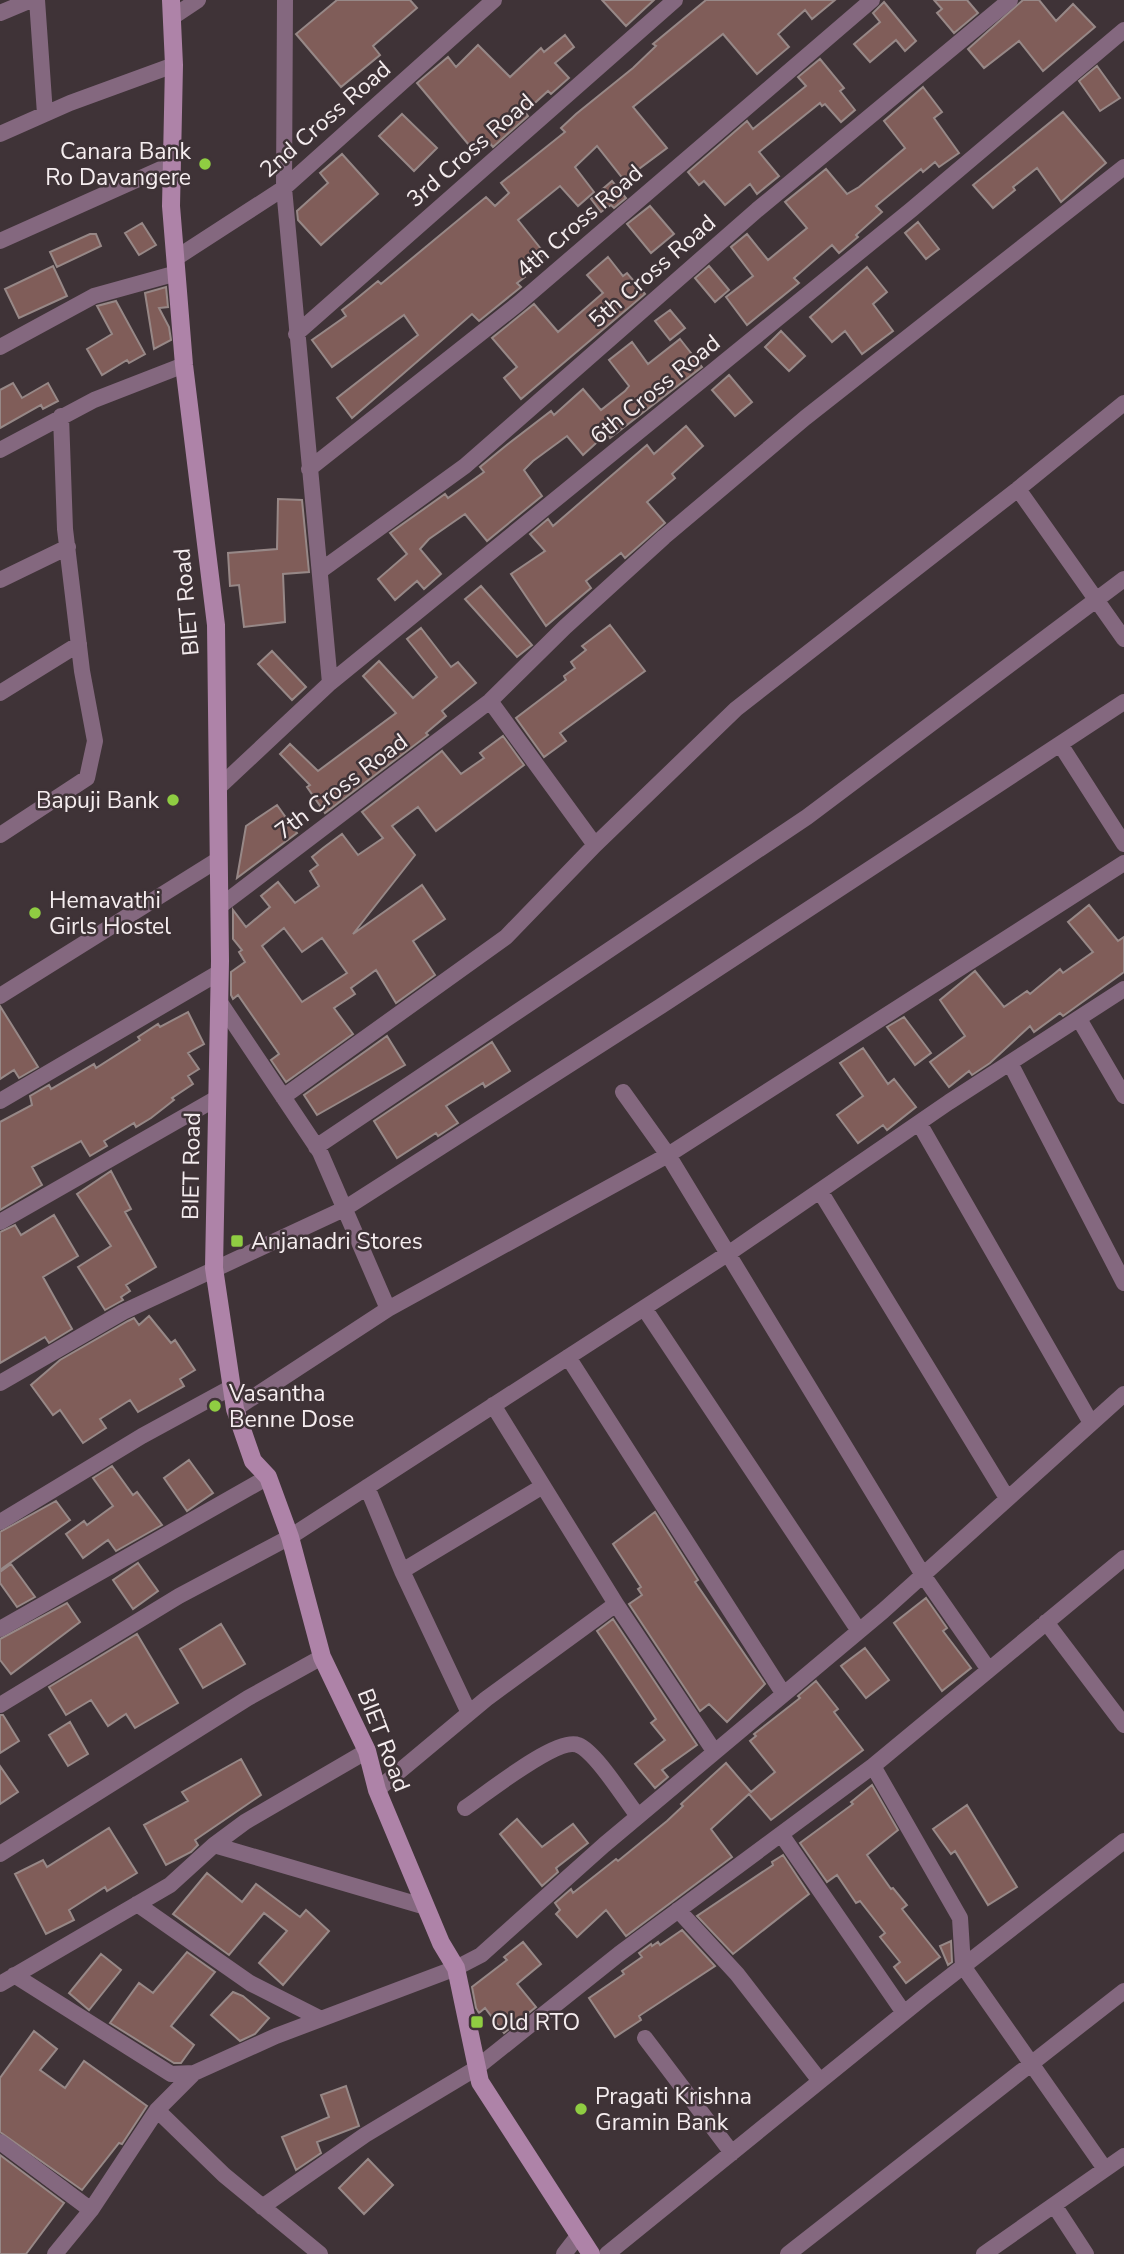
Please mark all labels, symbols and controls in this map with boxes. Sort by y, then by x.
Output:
street label: 2nd Cross Road [253,54,397,185]
street label: 3rd Cross Road [400,86,541,214]
place label: Canara Bank Ro Davangere [45,136,191,193]
marker: Canara Bank Ro Davangere [197,156,213,172]
street label: 4th Cross Road [509,158,649,285]
street label: 5th Cross Road [582,208,722,335]
street label: 6th Cross Road [584,327,727,451]
street label: BIET Road [166,547,207,657]
street label: 7th Cross Road [269,726,414,847]
place label: Bapuji Bank [36,785,159,816]
marker: Bapuji Bank [165,792,181,808]
place label: Hemavathi Girls Hostel [49,885,171,942]
marker: Hemavathi Girls Hostel [27,905,43,921]
street label: BIET Road [175,1112,208,1220]
place label: Anjanadri Stores [251,1226,423,1257]
marker: Anjanadri Stores [229,1233,245,1249]
place label: Vasantha Benne Dose [228,1378,354,1435]
marker: Vasantha Benne Dose [207,1398,223,1414]
street label: BIET Road [350,1684,417,1796]
place label: Old RTO [491,2007,580,2038]
marker: Old RTO [469,2014,485,2030]
place label: Pragati Krishna Gramin Bank [595,2081,752,2138]
marker: Pragati Krishna Gramin Bank [573,2101,589,2117]

